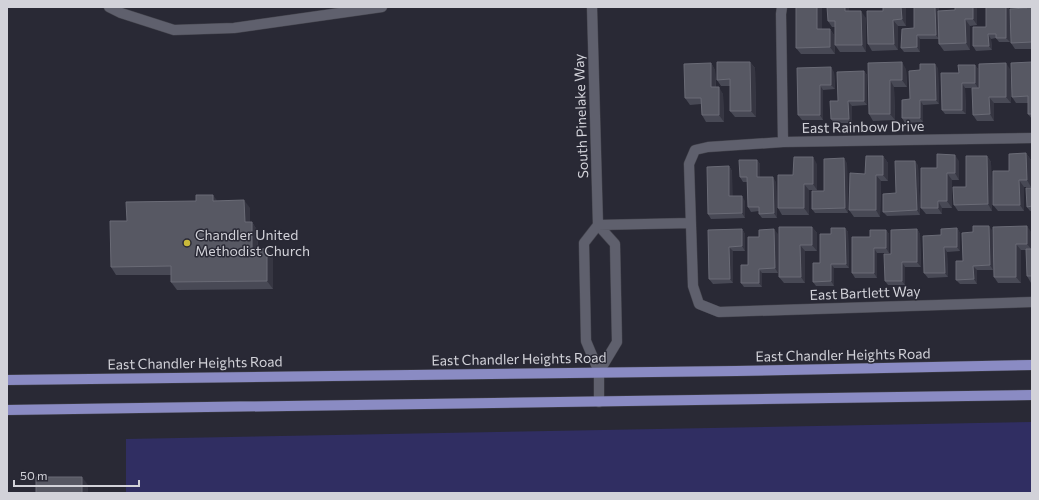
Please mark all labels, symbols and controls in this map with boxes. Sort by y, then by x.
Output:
street label: South Pinelake Way [570,53,591,179]
street label: East Rainbow Drive [801,117,925,136]
place label: Chandler United Methodist Church [195,226,310,259]
marker: Chandler United Methodist Church [182,238,192,248]
street label: East Bartlett Way [809,282,921,303]
street label: East Chandler Heights Road [755,344,931,365]
street label: East Chandler Heights Road [431,348,607,369]
street label: East Chandler Heights Road [107,352,283,373]
scale bar [14,462,139,488]
text: 50 m [20,468,48,482]

